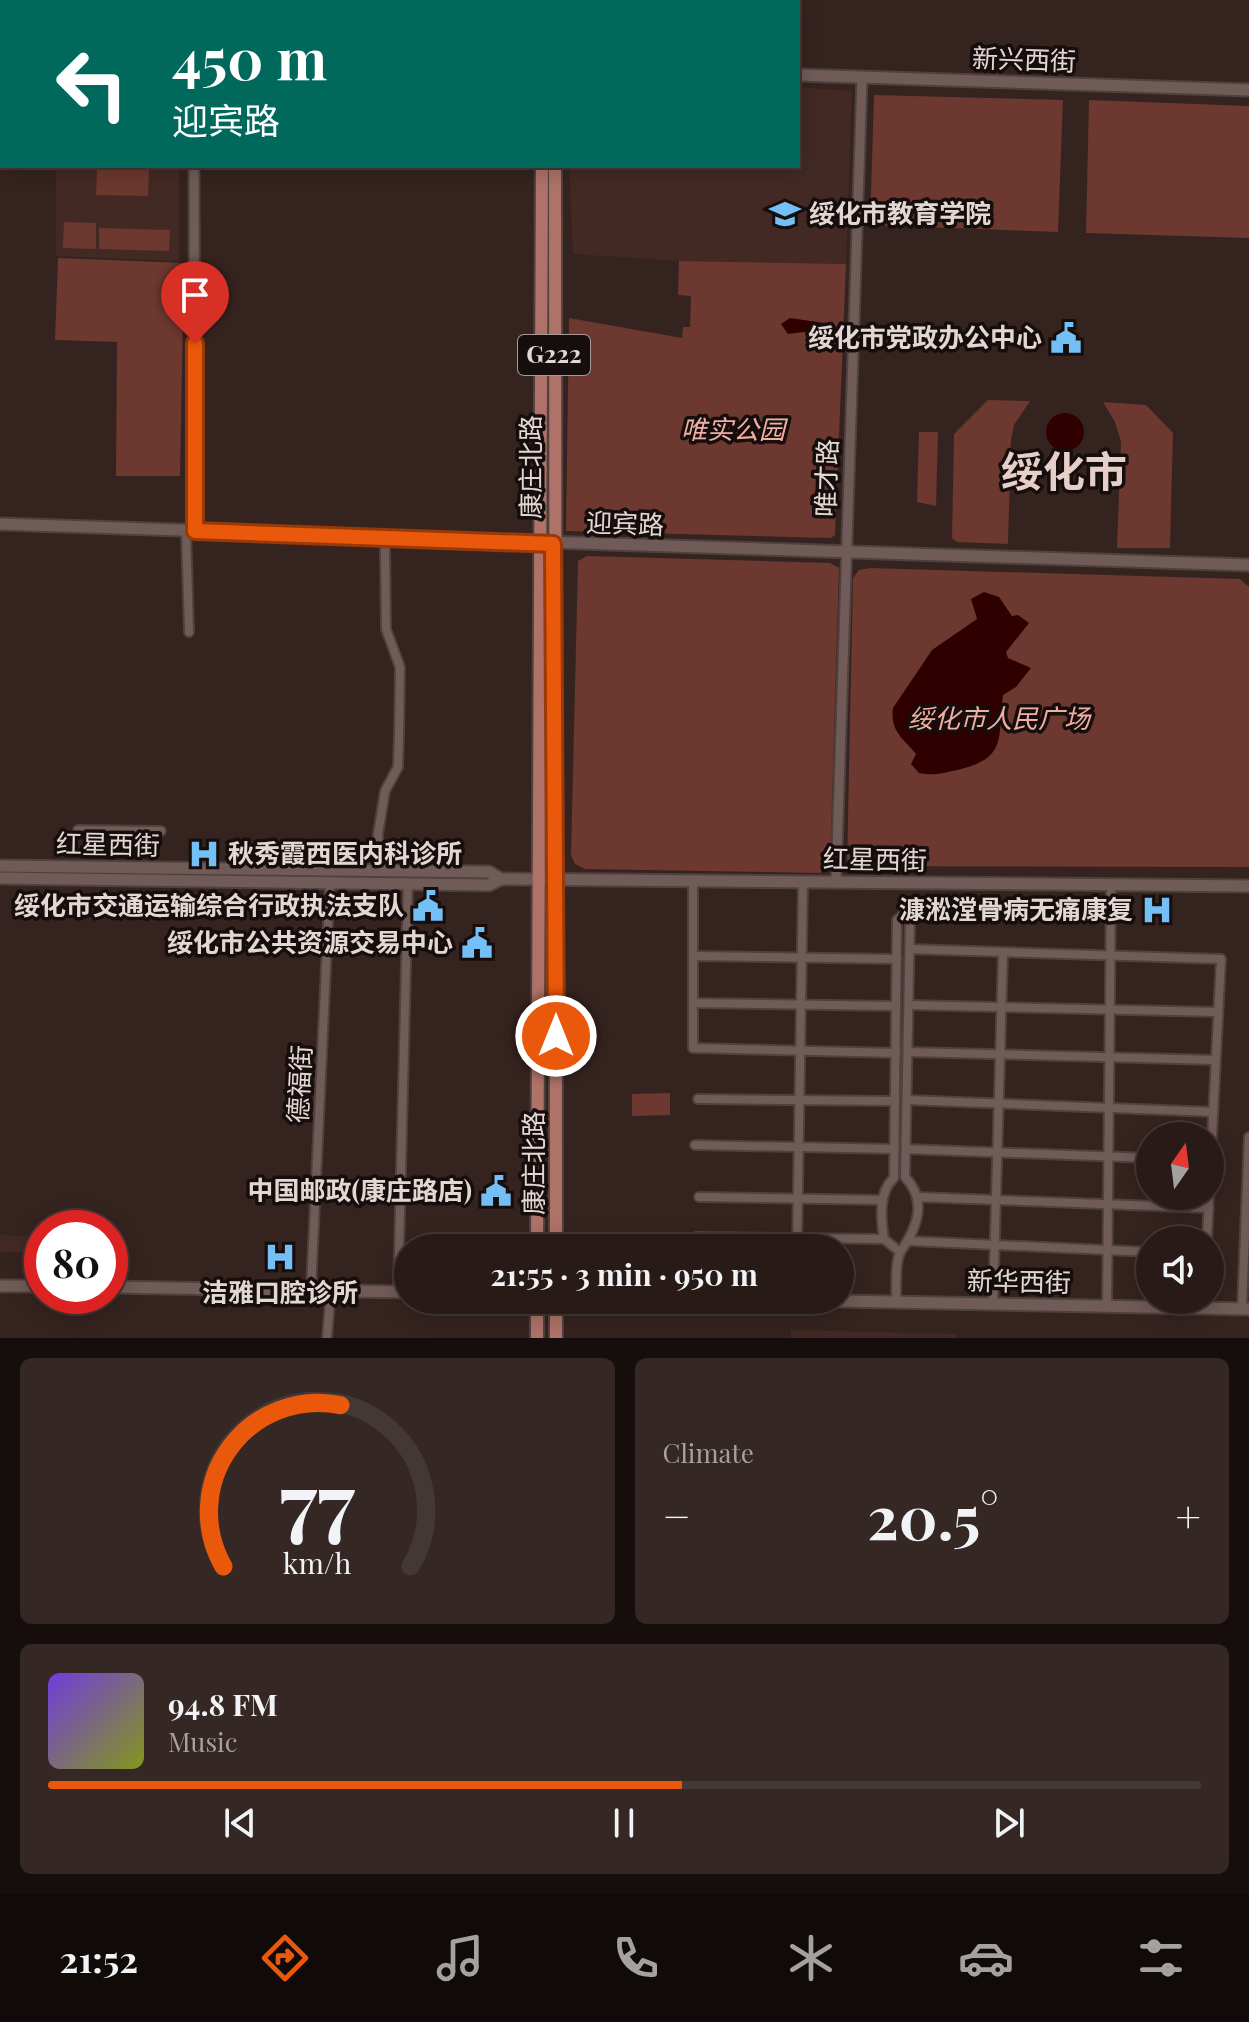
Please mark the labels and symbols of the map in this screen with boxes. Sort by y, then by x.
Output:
street label: 新兴西街 [971,39,1077,78]
place label: 绥化市教育学院 [809,195,991,230]
school or university icon: 绥化市教育学院 [768,197,802,231]
pin [161,261,229,343]
place label: 绥化市党政办公中心 [808,319,1042,354]
public building icon: 绥化市党政办公中心 [1049,321,1083,355]
road number: G222 [518,335,590,375]
park label: 唯实公园 [681,411,789,446]
street label: 康庄北路 [512,415,547,519]
street label: 唯才路 [807,438,844,518]
district label: 绥化市 [1001,442,1127,498]
street label: 迎宾路 [585,504,665,541]
park label: 绥化市人民广场 [908,700,1092,735]
street label: 红星西街 [56,825,160,862]
place label: 秋秀霞西医内科诊所 [228,835,462,870]
hospital icon: 秋秀霞西医内科诊所 [187,837,221,871]
street label: 红星西街 [823,840,927,877]
place label: 绥化市交通运输综合行政执法支队 [14,887,404,922]
public building icon: 绥化市交通运输综合行政执法支队 [411,889,445,923]
place label: 漮淞漟骨病无痛康复 [899,891,1133,926]
hospital icon: 漮淞漟骨病无痛康复 [1140,893,1174,927]
place label: 绥化市公共资源交易中心 [167,924,453,959]
public building icon: 绥化市公共资源交易中心 [460,926,494,960]
position arrow [514,994,598,1078]
street label: 德福街 [279,1044,318,1124]
street label: 康庄北路 [515,1111,550,1215]
north arrow [1136,1122,1224,1210]
place label: 中国邮政(康庄路店) [247,1172,472,1207]
public building icon: 中国邮政(康庄路店) [479,1174,513,1208]
speed limit sign: 80 [24,1210,128,1314]
hospital icon: 洁雅口腔诊所 [263,1240,297,1274]
street label: 新华西街 [967,1262,1071,1299]
place label: 洁雅口腔诊所 [202,1274,358,1309]

